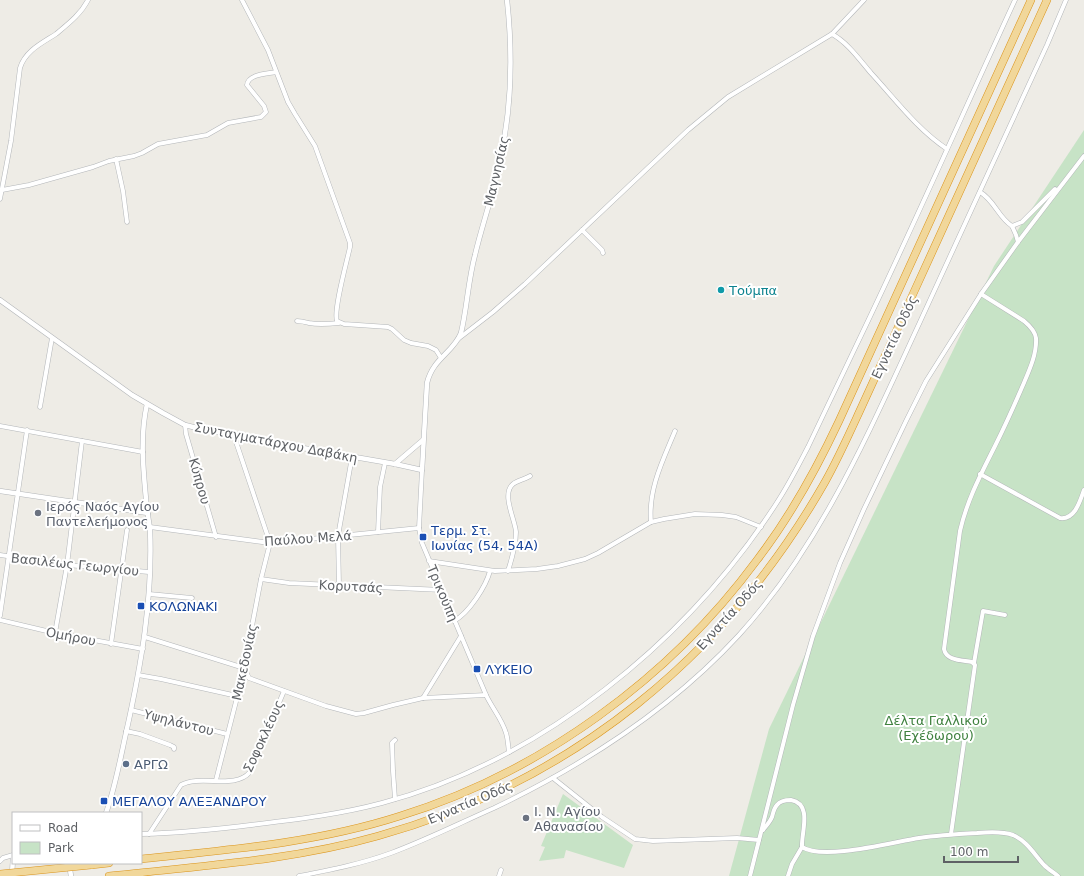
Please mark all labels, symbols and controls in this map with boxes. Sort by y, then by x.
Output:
street label: Μαγνησίας [481,134,512,208]
place label: Τούμπα [728,283,777,298]
marker: Τούμπα [716,285,726,295]
street label: Εγνατία Οδός [869,293,920,381]
street label: Συνταγματάρχου Δαβάκη [193,419,359,466]
street label: Κύπρου [186,456,213,506]
place label: Ιερός Ναός Αγίου Παντελεήμονος [46,499,159,529]
marker: Ιερός Ναός Αγίου Παντελεήμονος [33,508,43,518]
place label: Τερμ. Στ. Ιωνίας (54, 54Α) [430,523,538,553]
street label: Παύλου Μελά [264,528,352,549]
marker: Τερμ. Στ. Ιωνίας (54, 54Α) [418,532,428,542]
street label: Βασιλέως Γεωργίου [10,550,140,579]
street label: Τρικούπη [424,562,461,624]
street label: Εγνατία Οδός [694,576,765,653]
street label: Κορυτσάς [318,577,384,596]
place label: ΚΟΛΩΝΑΚΙ [149,599,218,614]
marker: ΚΟΛΩΝΑΚΙ [136,601,146,611]
street label: Μακεδονίας [229,622,260,702]
street label: Ομήρου [45,624,97,649]
place label: ΛΥΚΕΙΟ [485,662,533,677]
marker: ΛΥΚΕΙΟ [472,664,482,674]
street label: Σοφοκλέους [240,698,287,775]
street label: Υψηλάντου [141,706,215,738]
park label: Δέλτα Γαλλικού (Εχέδωρου) [885,713,987,743]
place label: ΑΡΓΩ [134,757,168,772]
marker: ΑΡΓΩ [121,759,131,769]
street label: Εγνατία Οδός [426,778,515,827]
place label: ΜΕΓΑΛΟΥ ΑΛΕΞΑΝΔΡΟΥ [112,794,267,809]
marker: ΜΕΓΑΛΟΥ ΑΛΕΞΑΝΔΡΟΥ [99,796,109,806]
place label: Ι. Ν. Αγίου Αθανασίου [534,804,603,834]
legend [12,812,142,864]
marker: Ι. Ν. Αγίου Αθανασίου [521,813,531,823]
text: Road [48,821,78,835]
scale bar [944,838,1018,864]
text: Park [48,841,74,855]
text: 100 m [950,845,988,859]

